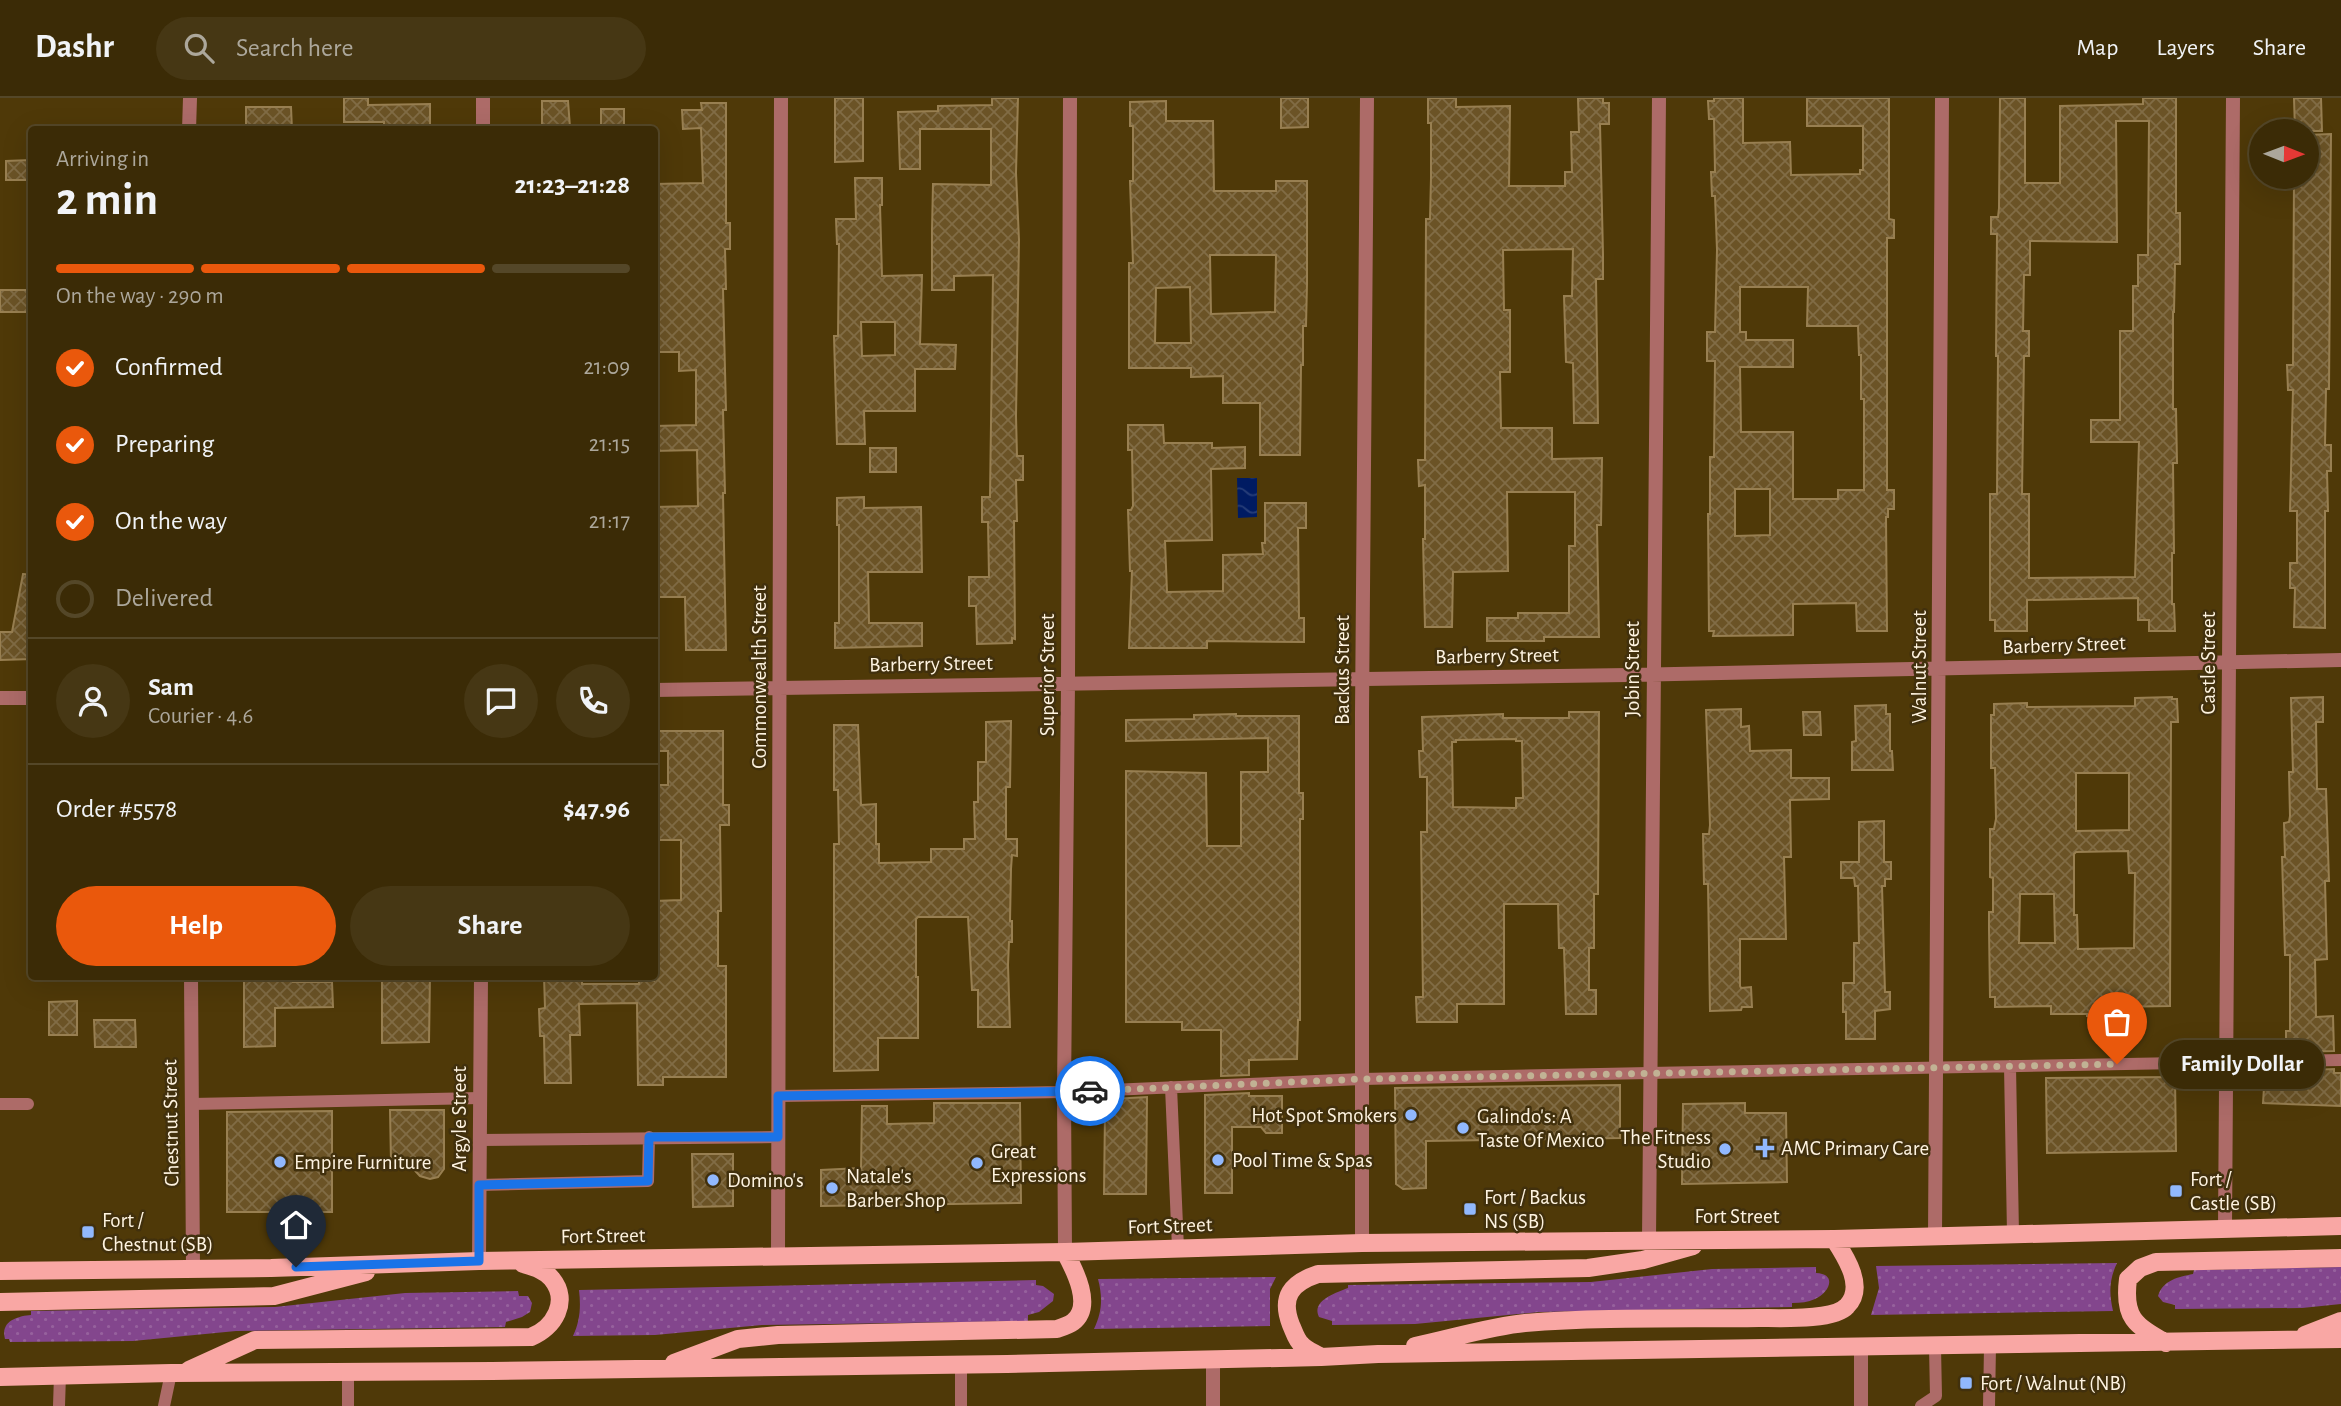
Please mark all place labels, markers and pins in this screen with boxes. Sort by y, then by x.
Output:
pin [2087,992,2147,1064]
callout: Family Dollar [2159,1040,2324,1088]
place label: Hot Spot Smokers [1251,1105,1397,1126]
place label: Galindo's: A Taste Of Mexico [1477,1106,1605,1151]
marker: Hot Spot Smokers [1403,1107,1419,1123]
marker: Galindo's: A Taste Of Mexico [1455,1120,1471,1136]
place label: The Fitness Studio [1620,1127,1711,1172]
marker: AMC Primary Care [1755,1138,1775,1158]
place label: AMC Primary Care [1781,1138,1929,1159]
place label: Great Expressions [991,1141,1087,1186]
marker: The Fitness Studio [1717,1141,1733,1157]
place label: Pool Time & Spas [1232,1150,1373,1171]
place label: Empire Furniture [294,1152,431,1173]
marker: Pool Time & Spas [1210,1152,1226,1168]
marker: Empire Furniture [272,1154,288,1170]
marker: Great Expressions [969,1155,985,1171]
place label: Natale's Barber Shop [846,1166,946,1211]
place label: Fort / Castle (SB) [2190,1169,2277,1214]
place label: Domino's [727,1170,804,1191]
marker: Domino's [705,1172,721,1188]
marker: Natale's Barber Shop [824,1180,840,1196]
marker: Fort / Castle (SB) [2168,1183,2184,1199]
place label: Fort / Backus NS (SB) [1484,1187,1586,1232]
pin [266,1195,326,1267]
marker: Fort / Backus NS (SB) [1462,1201,1478,1217]
place label: Fort / Chestnut (SB) [102,1210,213,1255]
marker: Fort / Chestnut (SB) [80,1224,96,1240]
place label: Fort / Walnut (NB) [1980,1373,2127,1394]
marker: Fort / Walnut (NB) [1958,1375,1974,1391]

